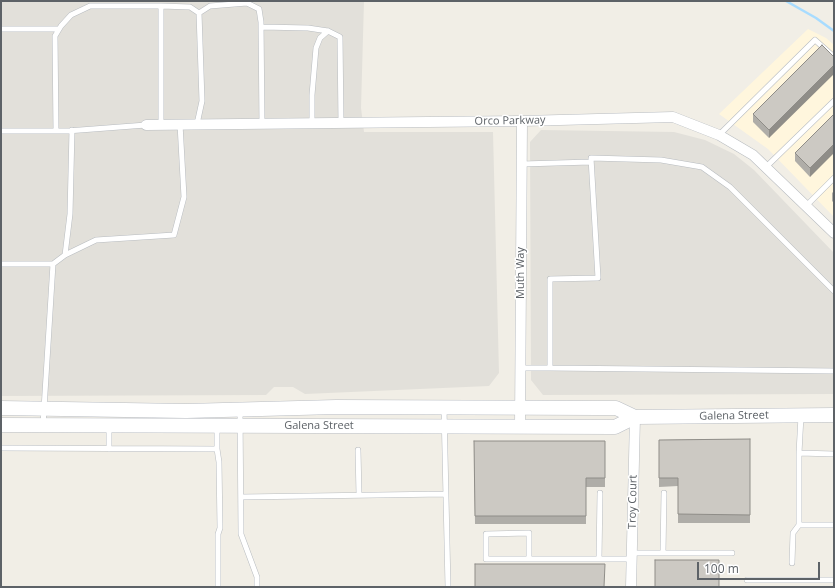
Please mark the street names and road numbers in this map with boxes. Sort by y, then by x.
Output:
street label: Orco Parkway [474,114,546,128]
street label: Muth Way [514,247,528,299]
street label: Galena Street [699,409,769,423]
street label: Galena Street [284,419,354,433]
street label: Troy Court [626,475,640,529]

